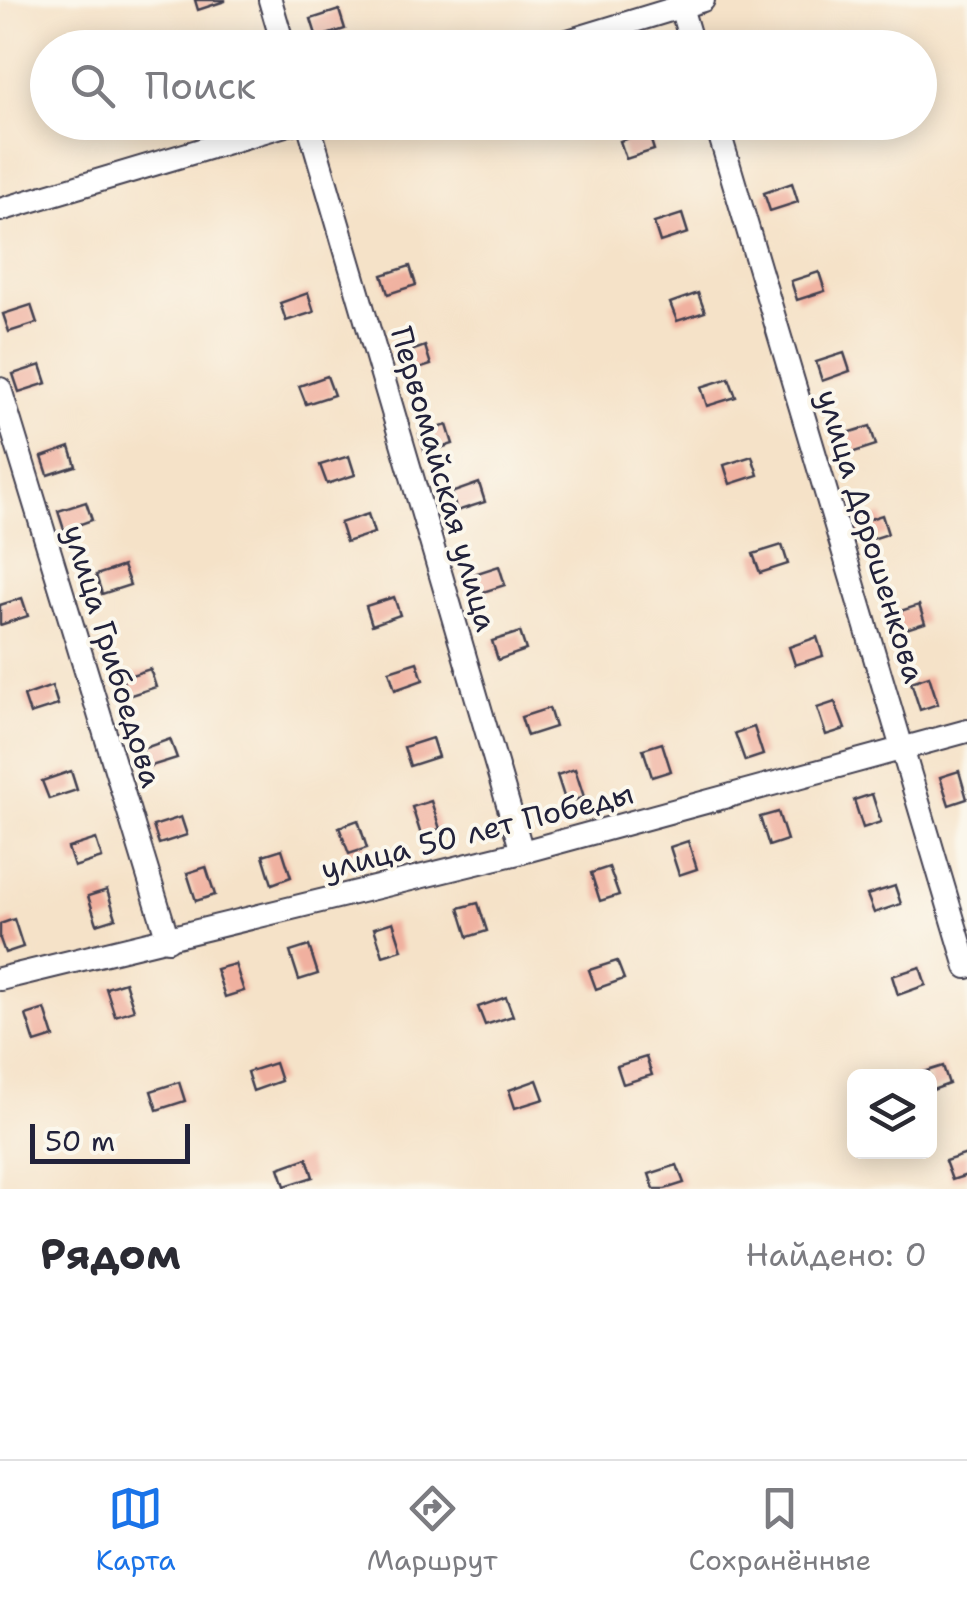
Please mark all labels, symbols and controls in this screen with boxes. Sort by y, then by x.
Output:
search box [30,30,937,140]
icon: search [65,58,120,113]
text: Поиск [145,60,256,111]
street label: Первомайская улица [381,322,507,636]
street label: улица Дорошенкова [807,384,935,688]
street label: улица Грибоедова [54,520,173,793]
street label: улица 50 лет Победы [316,772,638,890]
map controls [847,1069,937,1159]
button: layers [847,1069,937,1159]
scale bar [30,1119,190,1164]
text: 50 m [45,1122,115,1160]
text: Рядом [40,1226,181,1282]
text: Найдено: 0 [746,1233,927,1276]
tab: Карта [96,1481,176,1579]
tab: Маршрут [367,1481,497,1579]
tab: Сохранённые [689,1481,871,1579]

